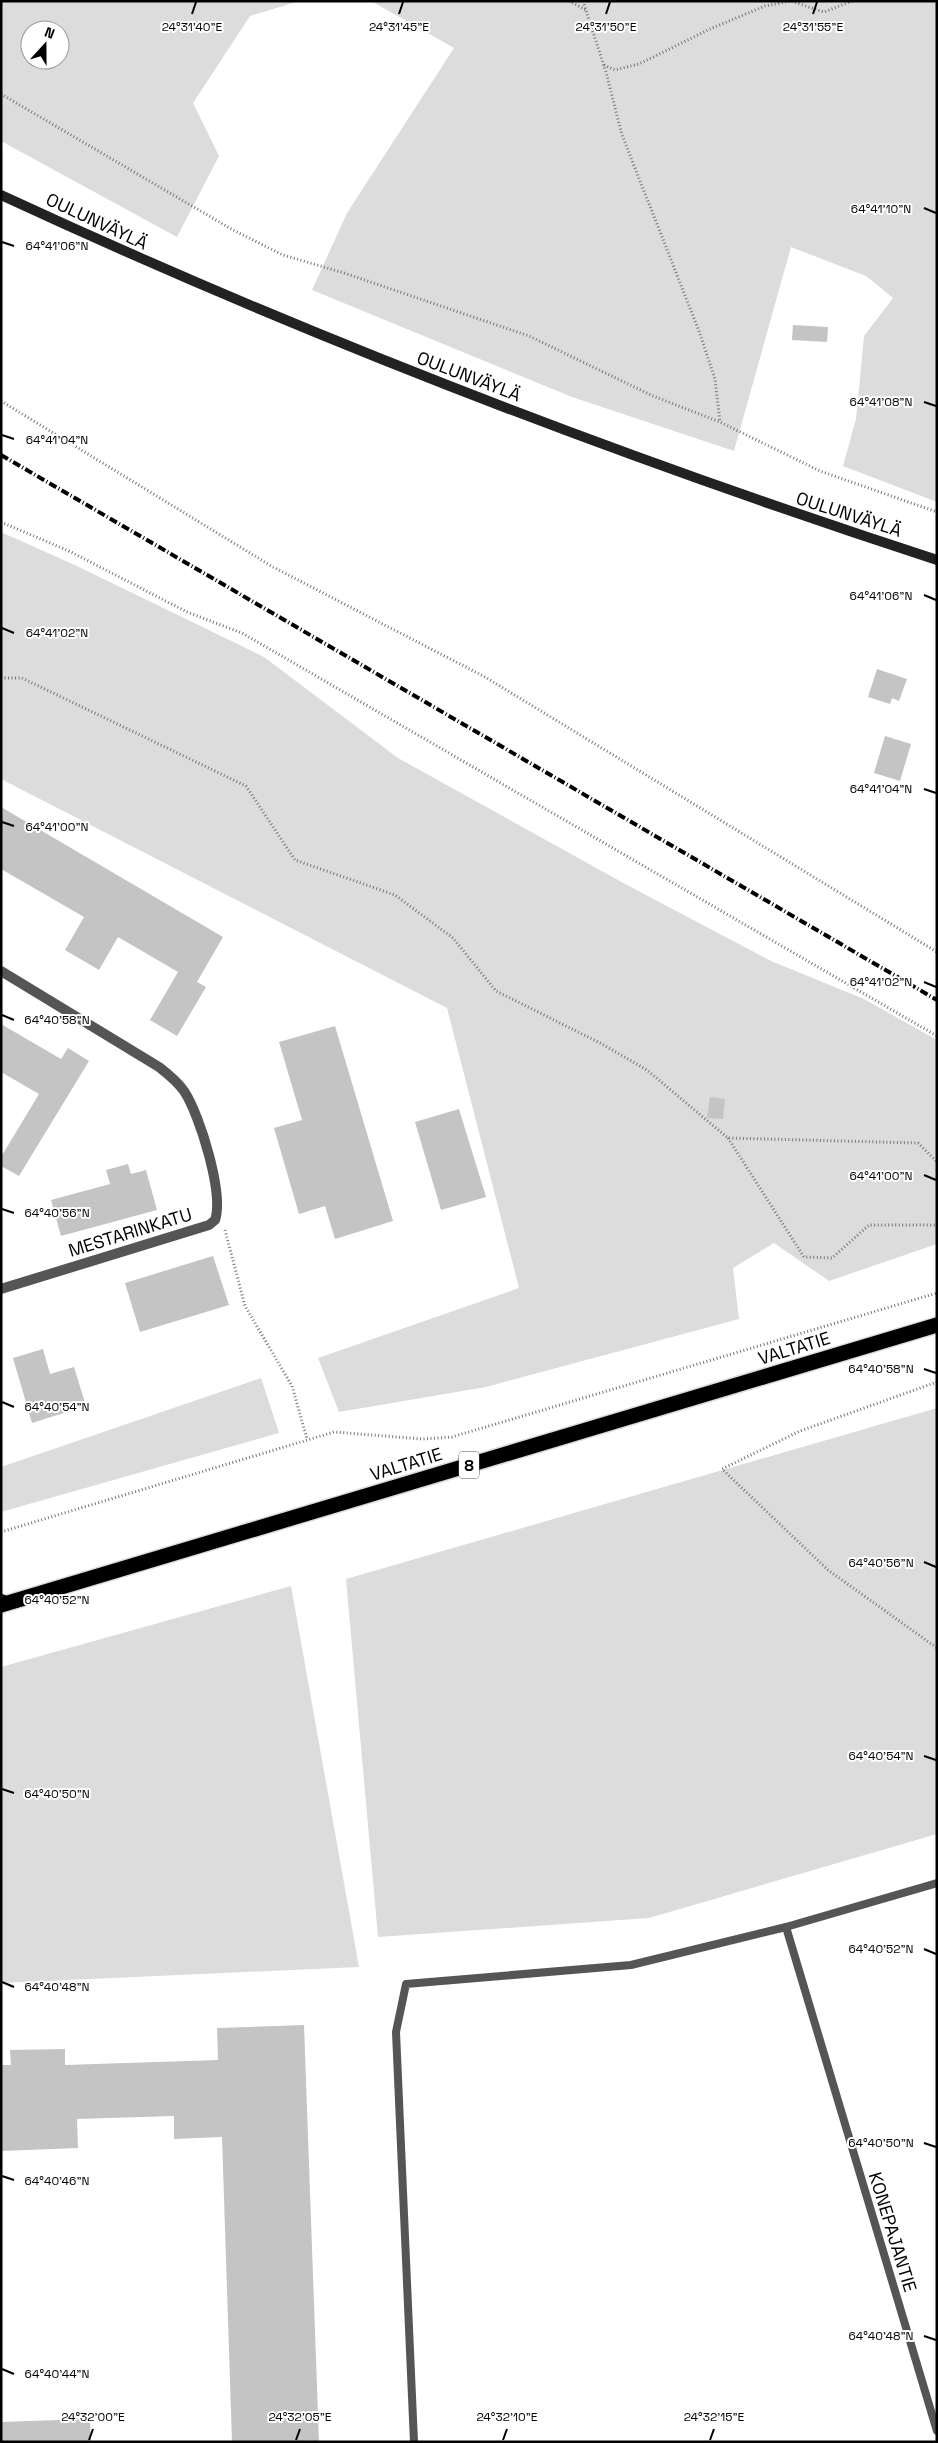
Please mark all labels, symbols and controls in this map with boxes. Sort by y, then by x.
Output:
text: 24°31'40"E [162,19,223,35]
text: 24°31'45"E [369,19,429,35]
text: 24°31'50"E [576,19,637,35]
text: 24°31'55"E [783,19,843,35]
north arrow [20,20,70,70]
text: N [42,23,57,43]
street label: OULUNVÄYLÄ [42,187,152,255]
text: 64°41'10"N [851,201,911,217]
text: 64°41'06"N [26,238,88,254]
street label: OULUNVÄYLÄ [414,346,524,406]
text: 64°41'08"N [850,394,912,410]
text: 64°41'04"N [26,432,88,448]
street label: OULUNVÄYLÄ [793,486,905,542]
text: 64°41'06"N [850,588,912,604]
text: 64°41'02"N [26,625,88,641]
text: 64°41'04"N [850,781,912,797]
text: 64°41'00"N [25,819,89,835]
text: 64°41'02"N [850,974,912,990]
text: 64°40'58"N [24,1012,90,1028]
text: 64°41'00"N [849,1168,913,1184]
street label: MESTARINKATU [65,1202,195,1262]
text: 64°40'56"N [24,1205,90,1221]
street label: VALTATIE [755,1326,833,1370]
text: 64°40'58"N [848,1361,914,1377]
text: 64°40'54"N [25,1399,89,1415]
street label: VALTATIE [367,1442,445,1486]
road number: 8 [459,1452,479,1478]
text: 64°40'56"N [848,1555,914,1571]
text: 64°40'52"N [24,1592,90,1608]
text: 64°40'54"N [849,1748,913,1764]
text: 64°40'50"N [24,1786,90,1802]
text: 64°40'52"N [848,1941,914,1957]
text: 64°40'48"N [24,1979,90,1995]
text: 64°40'50"N [848,2135,914,2151]
street label: KONEPAJANTIE [864,2169,922,2295]
text: 64°40'46"N [24,2173,90,2189]
text: 64°40'48"N [848,2328,914,2344]
text: 64°40'44"N [25,2366,89,2382]
text: 24°32'00"E [61,2409,125,2425]
text: 24°32'05"E [268,2409,332,2425]
text: 24°32'10"E [476,2409,538,2425]
text: 24°32'15"E [684,2409,744,2425]

